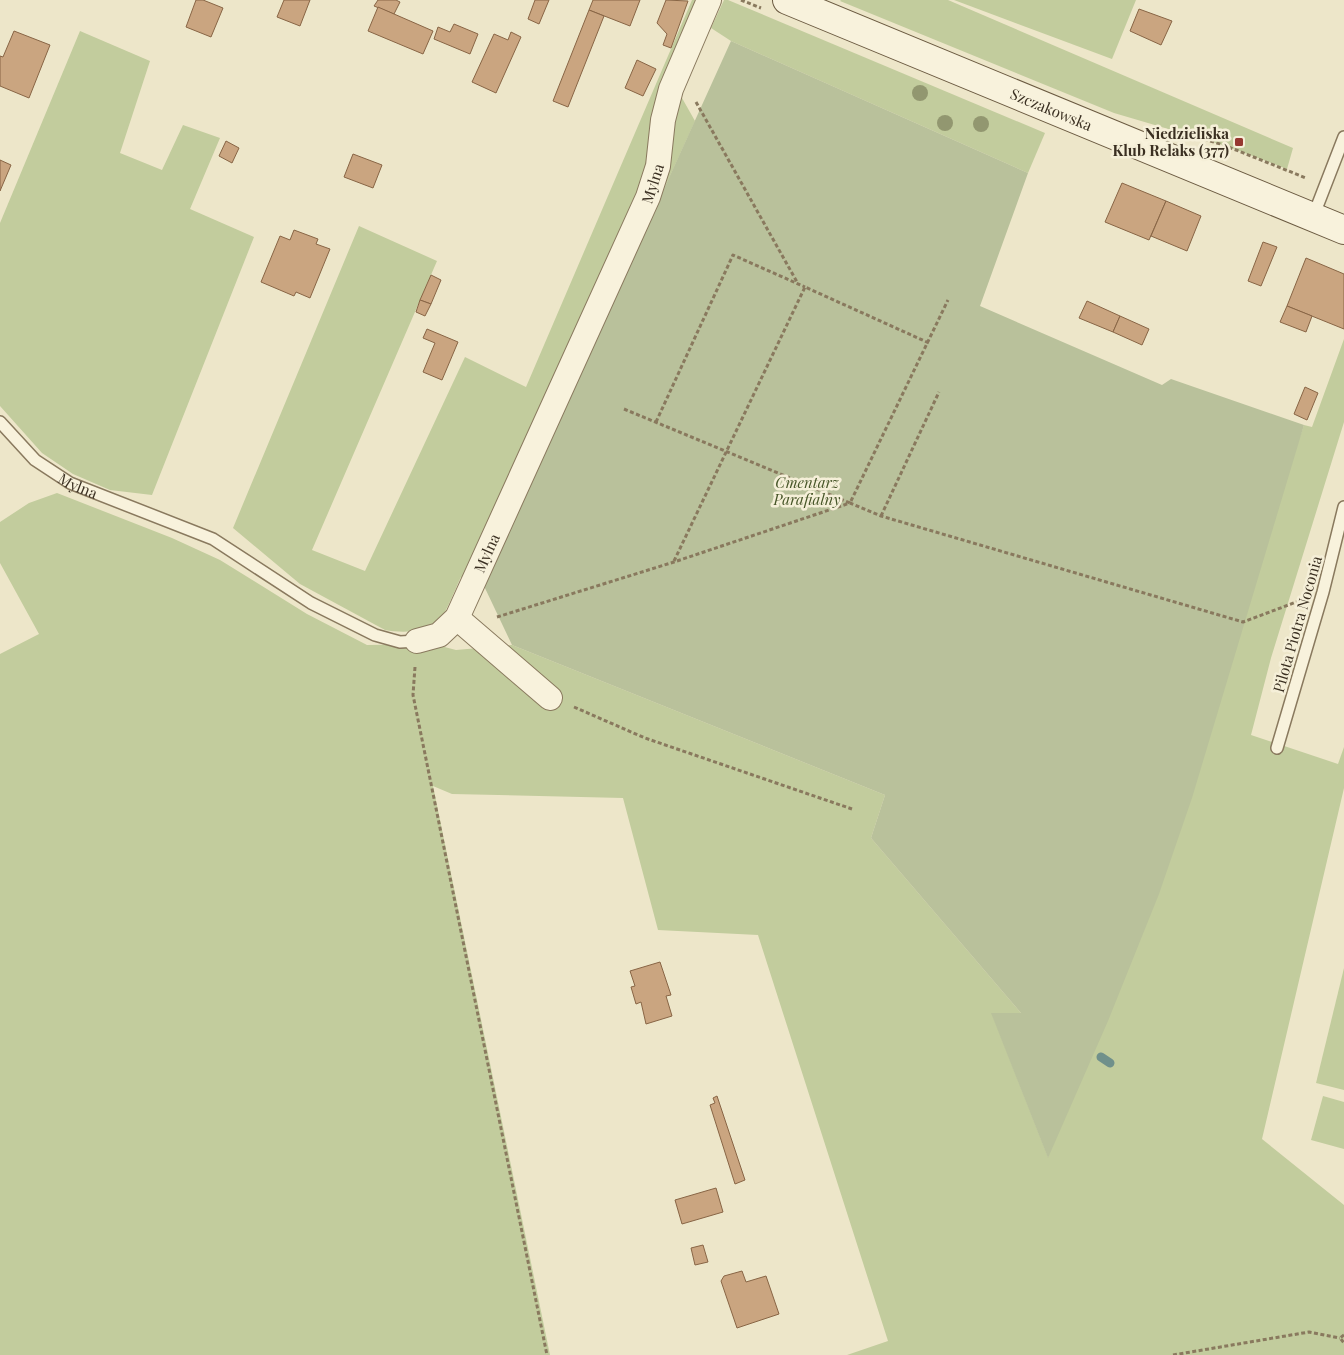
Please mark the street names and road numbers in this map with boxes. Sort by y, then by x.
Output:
street label: Szczakowska [1007,83,1096,135]
street label: Mylna [637,161,668,206]
street label: Mylna [55,468,101,503]
street label: Mylna [469,530,504,576]
street label: Pilota Piotra Noconia [1268,553,1326,695]

